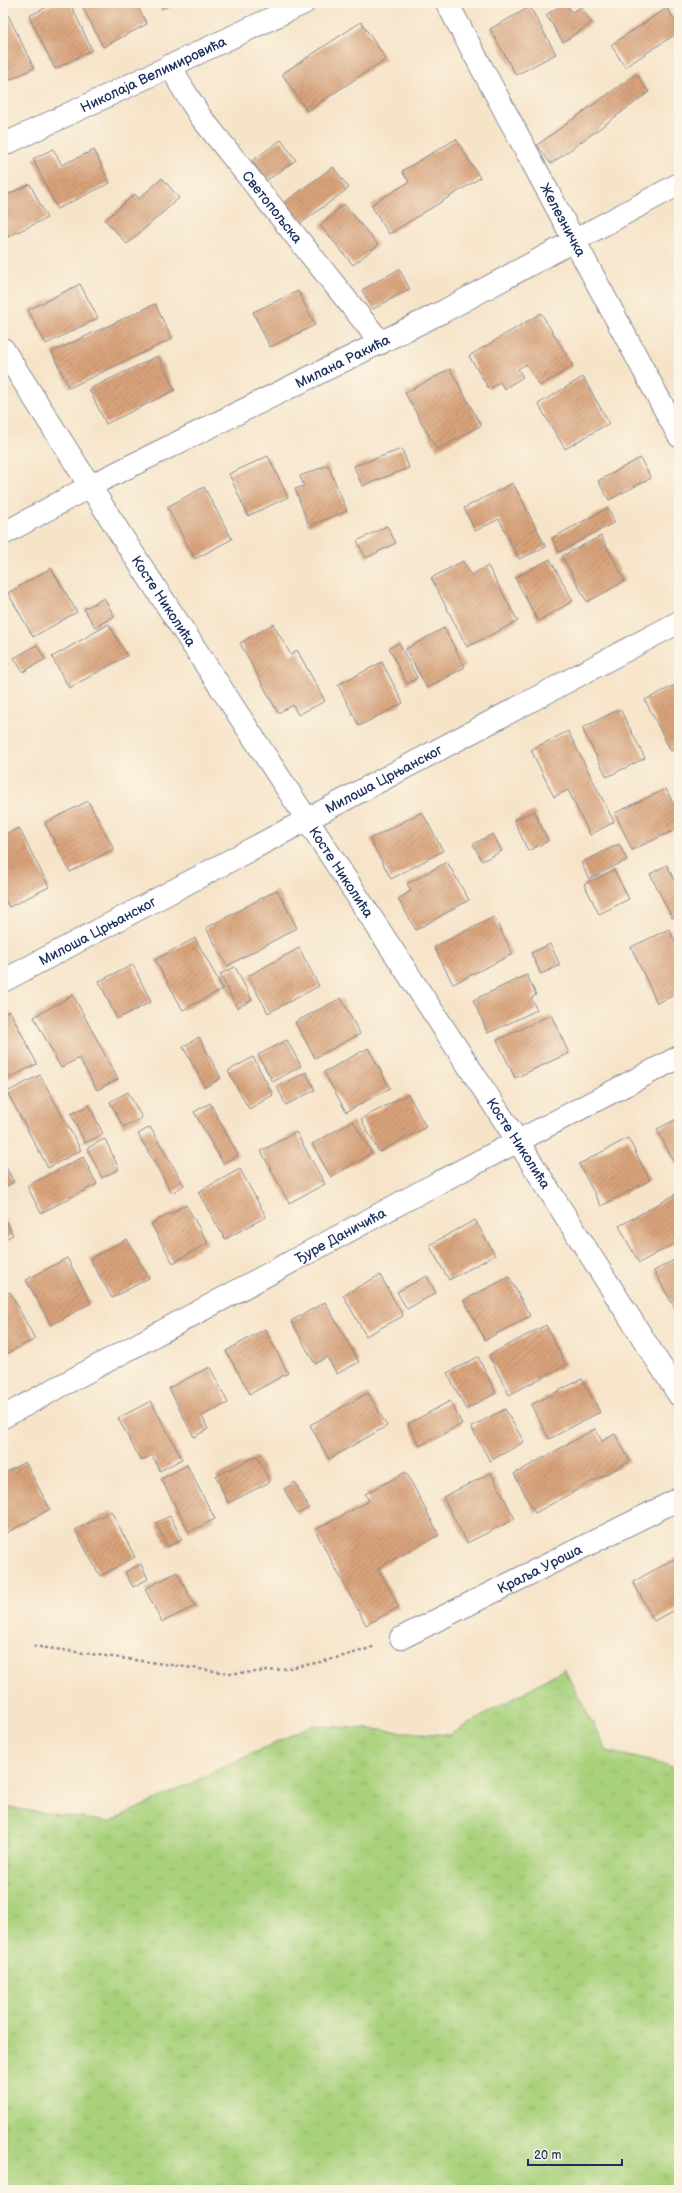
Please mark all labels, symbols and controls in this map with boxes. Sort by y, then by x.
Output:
street label: Николаја Велимировића [77,32,229,116]
street label: Светопољска [239,167,307,247]
street label: Железничка [537,180,590,260]
street label: Милана Ракића [292,330,393,392]
street label: Косте Николића [128,552,200,650]
street label: Милоша Црњанског [322,741,446,817]
street label: Косте Николића [306,823,378,921]
street label: Милоша Црњанског [36,892,160,969]
street label: Косте Николића [483,1095,555,1192]
street label: Ђуре Даничића [292,1204,389,1267]
street label: Краља Уроша [495,1540,585,1597]
scale bar [528,2141,622,2167]
text: 20 m [534,2148,561,2163]

